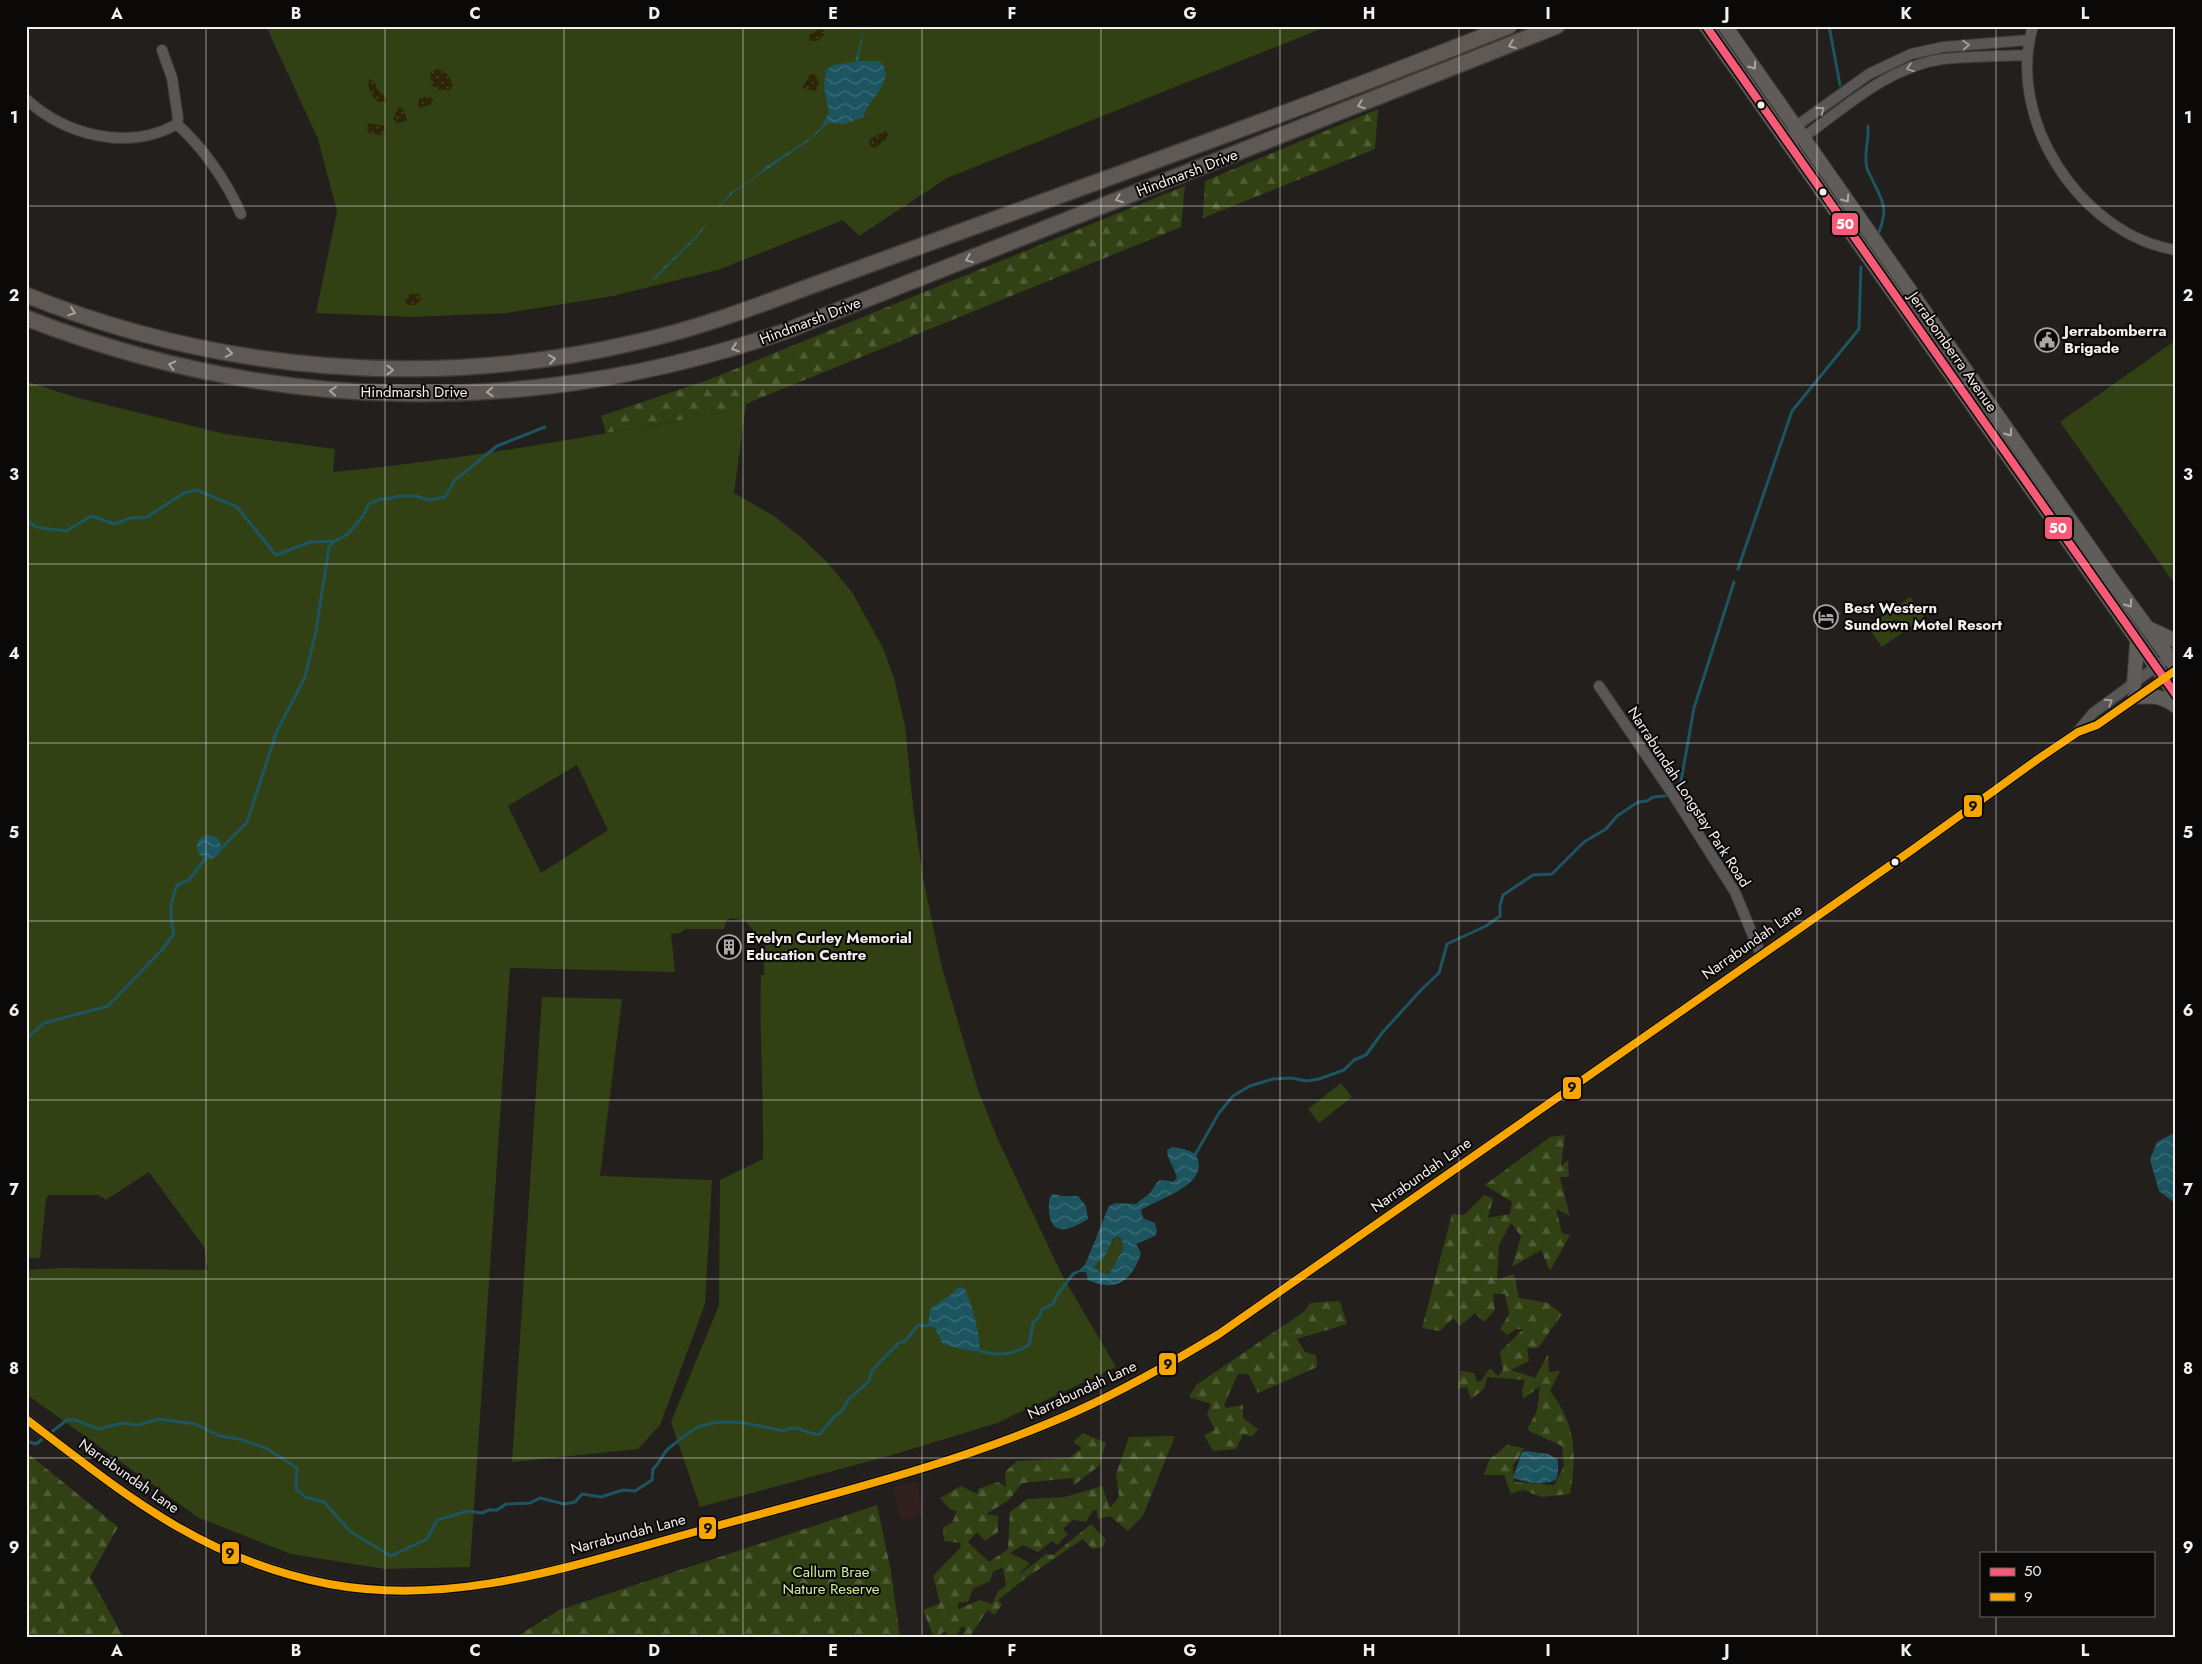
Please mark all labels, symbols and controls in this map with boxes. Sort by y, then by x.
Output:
text: A [110,2,123,25]
text: B [291,2,301,25]
text: C [469,2,481,25]
text: D [648,2,660,25]
text: E [828,2,838,25]
text: F [1008,2,1016,25]
text: G [1183,2,1197,25]
text: H [1363,2,1375,25]
text: I [1545,2,1551,25]
text: J [1721,2,1730,25]
text: K [1900,2,1912,25]
text: L [2081,2,2090,25]
one-way arrow [1508,38,1517,49]
one-way arrow [1963,39,1971,50]
one-way arrow [1747,60,1756,70]
one-way arrow [1906,62,1915,73]
one-way arrow [1357,99,1366,109]
unlabelled marker [1756,100,1766,110]
text: 1 [10,106,18,129]
text: 1 [2184,106,2192,129]
one-way arrow [1815,107,1824,115]
street label: Hindmarsh Drive [1133,143,1241,202]
unlabelled marker [1818,187,1828,197]
one-way arrow [1116,193,1124,203]
one-way arrow [1840,194,1849,203]
line badge: 50 [1831,212,1859,236]
text: 50 [1836,214,1854,234]
one-way arrow [965,253,974,263]
text: 2 [9,284,19,307]
text: 2 [2183,284,2193,307]
street label: Jerrabomberra Avenue [1902,286,2003,417]
street label: Hindmarsh Drive [756,291,864,350]
one-way arrow [67,307,75,317]
place label: Jerrabomberra Brigade [2061,320,2167,359]
public building icon: Jerrabomberra Brigade [2034,327,2060,353]
one-way arrow [731,342,740,352]
one-way arrow [224,348,233,358]
one-way arrow [548,354,556,364]
one-way arrow [168,360,177,371]
one-way arrow [386,365,394,375]
street label: Hindmarsh Drive [361,381,468,403]
one-way arrow [328,386,336,397]
one-way arrow [485,386,493,397]
one-way arrow [2003,427,2012,437]
text: 3 [9,463,19,486]
text: 3 [2183,463,2193,486]
line badge: 50 [2044,516,2073,540]
text: 50 [2049,518,2067,538]
place label: Best Western Sundown Motel Resort [1844,597,2002,636]
one-way arrow [2123,598,2132,608]
hotel icon: Best Western Sundown Motel Resort [1813,604,1839,630]
text: 4 [8,642,20,665]
text: 4 [2182,642,2194,665]
one-way arrow [2103,699,2112,709]
street label: Narrabundah Longstay Park Road [1622,702,1756,892]
line badge: 9 [1963,794,1983,818]
text: 9 [1968,796,1978,816]
text: 5 [9,821,19,844]
text: 5 [2183,821,2193,844]
unlabelled marker [1890,857,1900,867]
street label: Narrabundah Lane [1697,899,1807,985]
place label: Evelyn Curley Memorial Education Centre [746,927,912,966]
building icon: Evelyn Curley Memorial Education Centre [716,934,742,960]
text: 6 [9,999,19,1022]
text: 6 [2183,999,2193,1022]
line badge: 9 [1562,1076,1582,1100]
text: 9 [1567,1077,1577,1097]
street label: Narrabundah Lane [1366,1132,1476,1218]
text: 7 [9,1178,19,1201]
text: 7 [2183,1178,2193,1201]
line badge: 9 [1158,1352,1177,1376]
text: 9 [1163,1354,1173,1374]
street label: Narrabundah Lane [1024,1355,1141,1425]
text: 8 [9,1357,19,1380]
text: 8 [2183,1357,2193,1380]
street label: Narrabundah Lane [74,1433,184,1519]
street label: Narrabundah Lane [568,1508,688,1560]
line badge: 9 [698,1516,717,1540]
text: 9 [703,1518,713,1538]
text: 9 [9,1536,19,1559]
text: 9 [2183,1536,2193,1559]
line badge: 9 [221,1541,240,1565]
text: 9 [225,1543,235,1563]
legend [1980,1552,2154,1616]
text: 50 [2024,1560,2041,1582]
park label: Callum Brae Nature Reserve [782,1561,880,1600]
text: 9 [2024,1586,2033,1608]
text: A [110,1639,123,1662]
text: B [291,1639,301,1662]
text: C [469,1639,481,1662]
text: D [648,1639,660,1662]
text: E [828,1639,838,1662]
text: F [1008,1639,1016,1662]
text: G [1183,1639,1197,1662]
text: H [1363,1639,1375,1662]
text: I [1545,1639,1551,1662]
text: J [1721,1639,1730,1662]
text: K [1900,1639,1912,1662]
text: L [2081,1639,2090,1662]

